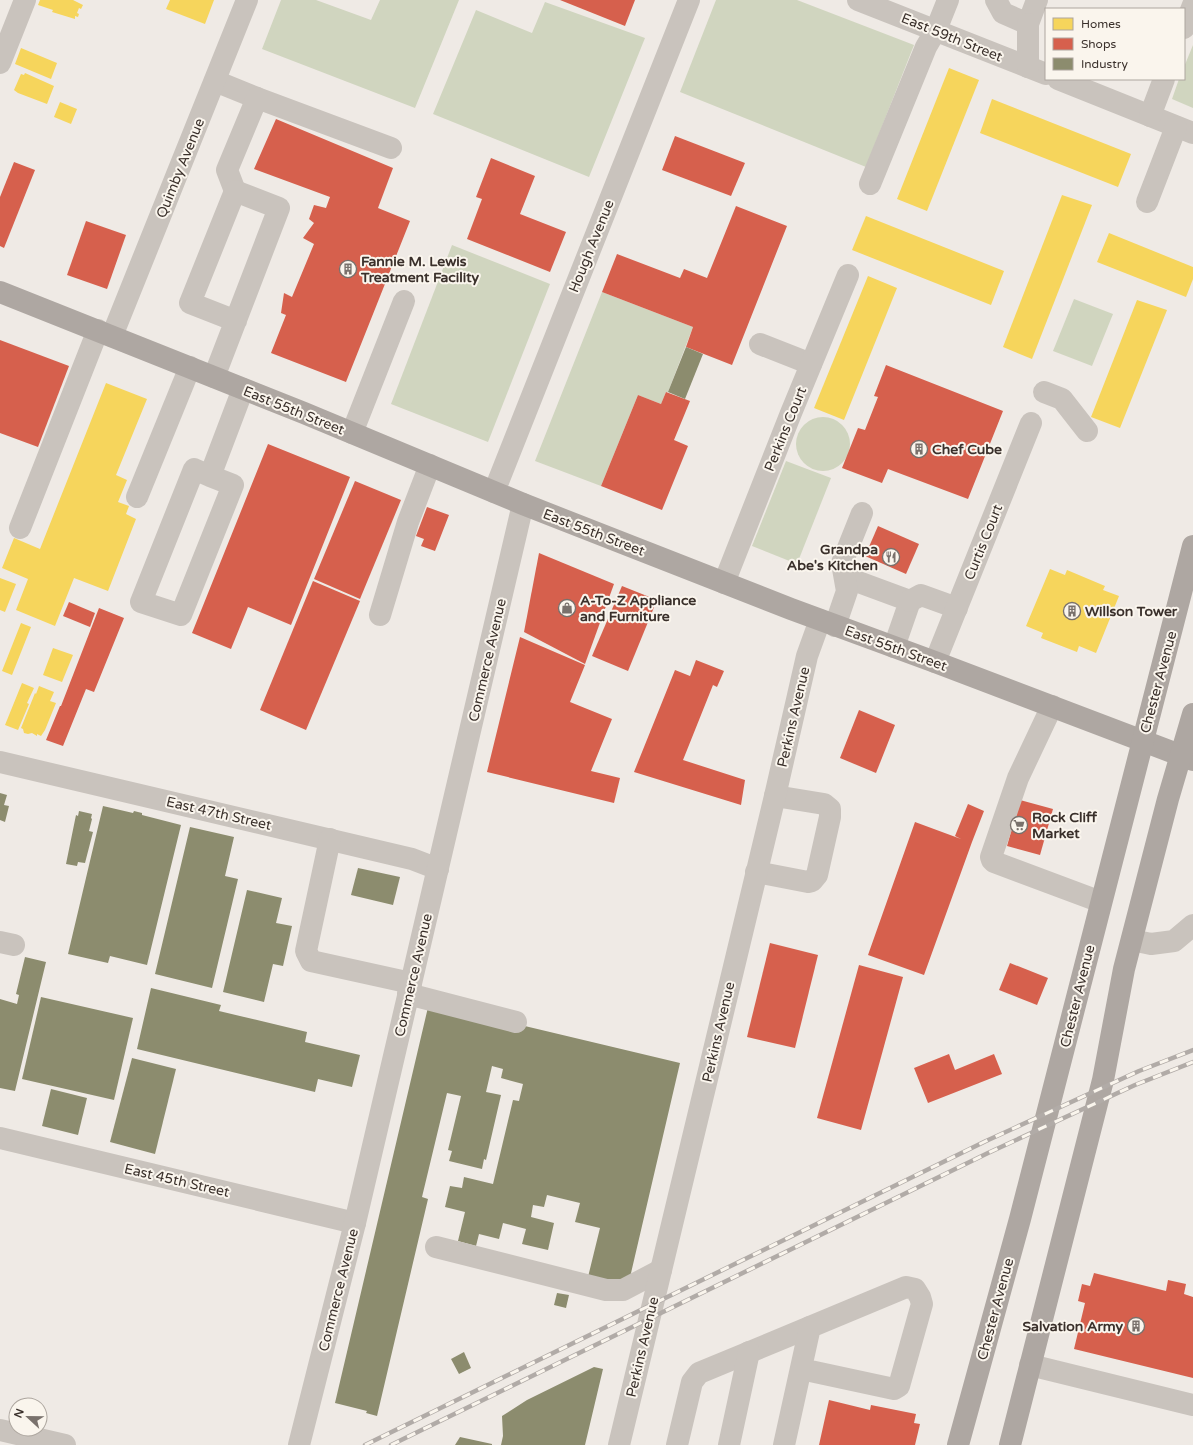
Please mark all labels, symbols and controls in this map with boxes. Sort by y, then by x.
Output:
legend [1045,8,1185,80]
street label: East 59th Street [899,9,1005,66]
text: Homes [1081,17,1121,31]
text: Shops [1081,37,1116,51]
text: Industry [1081,57,1128,71]
street label: Quimby Avenue [153,116,208,221]
street label: Hough Avenue [565,197,618,295]
place label: Fannie M. Lewis Treatment Facility [360,253,479,286]
building icon: Fannie M. Lewis Treatment Facility [338,259,358,279]
street label: East 55th Street [241,382,347,439]
street label: Perkins Court [761,384,810,474]
building icon: Chef Cube [909,439,929,459]
place label: Chef Cube [932,441,1002,458]
street label: Curtis Court [961,501,1007,582]
street label: East 55th Street [541,505,648,560]
place label: Grandpa Abe's Kitchen [787,541,878,574]
restaurant icon: Grandpa Abe's Kitchen [881,547,901,567]
place label: A-To-Z Appliance and Furniture [580,592,696,625]
street label: Commerce Avenue [465,597,510,723]
shop icon: A-To-Z Appliance and Furniture [557,598,577,618]
building icon: Willson Tower [1062,601,1082,621]
place label: Willson Tower [1085,603,1178,620]
street label: East 55th Street [842,622,950,675]
street label: Chester Avenue [1137,629,1180,735]
street label: Perkins Avenue [774,665,813,769]
street label: East 47th Street [165,793,274,834]
place label: Rock Cliff Market [1032,809,1098,842]
supermarket icon: Rock Cliff Market [1009,815,1029,835]
street label: Commerce Avenue [391,912,436,1038]
street label: Chester Avenue [1057,943,1098,1049]
street label: Perkins Avenue [699,980,738,1084]
street label: East 45th Street [123,1160,232,1201]
street label: Commerce Avenue [315,1227,362,1353]
street label: Chester Avenue [974,1256,1017,1362]
street label: Perkins Avenue [623,1295,662,1399]
building icon: Salvation Army [1126,1316,1146,1336]
place label: Salvation Army [1023,1318,1123,1335]
north arrow [8,1397,48,1437]
text: N [12,1407,27,1420]

